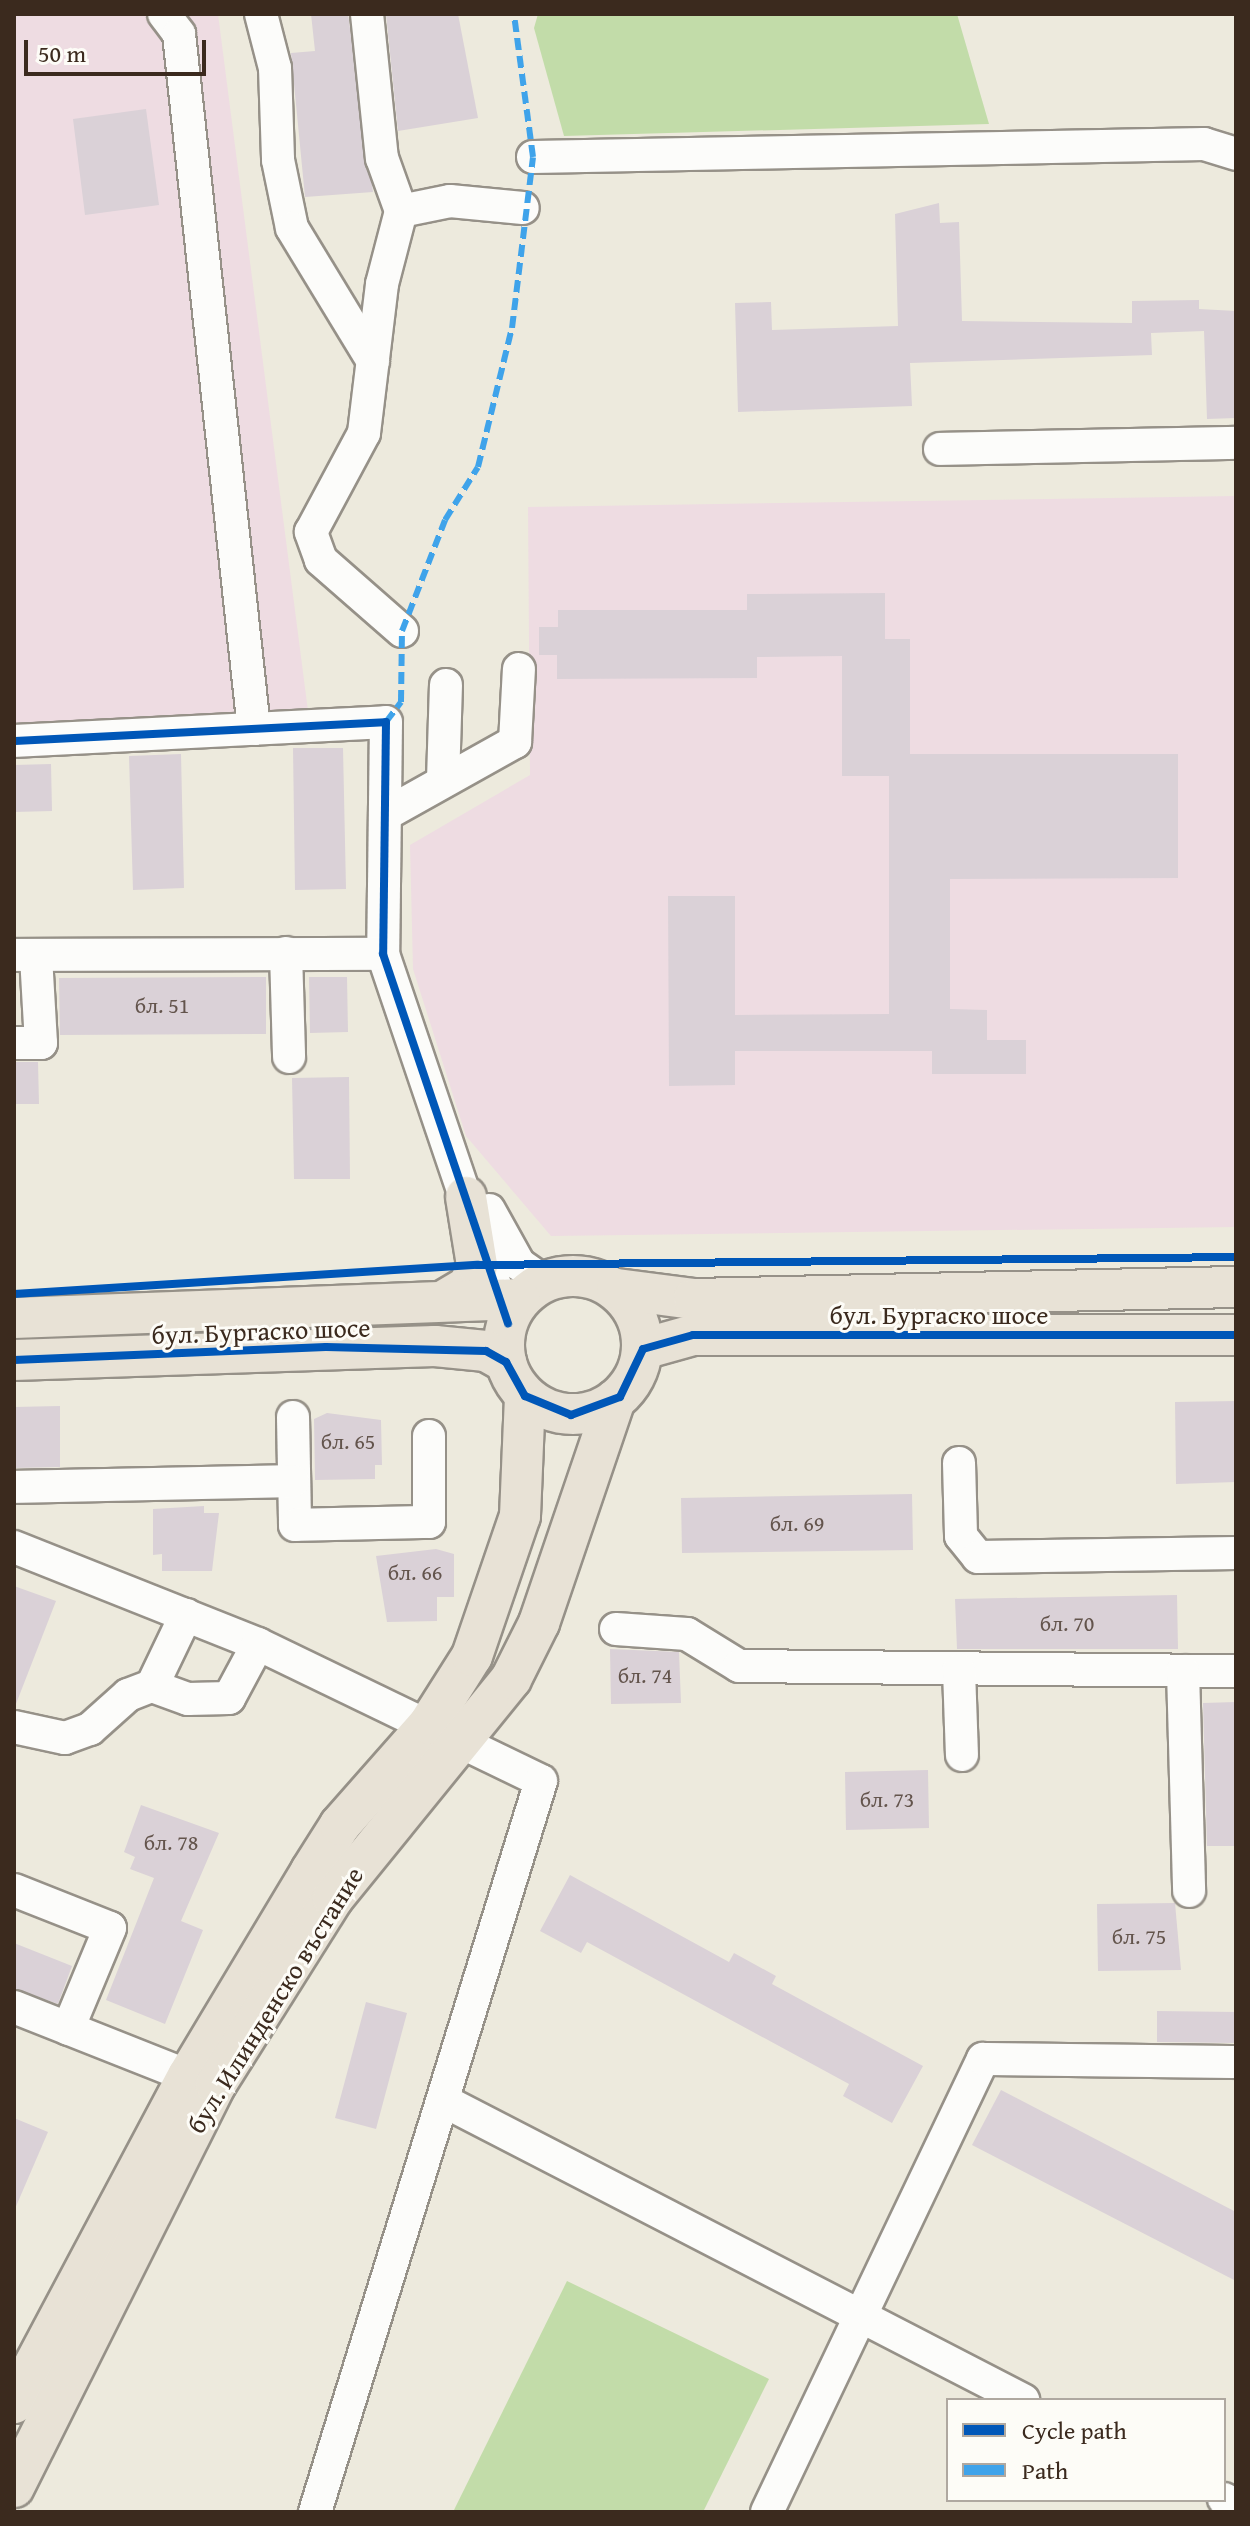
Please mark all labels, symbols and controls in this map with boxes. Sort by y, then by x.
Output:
scale bar [28,24,210,74]
text: 50 m [38,36,86,71]
house number: бл. 51 [135,993,189,1019]
street label: бул. Бургаско шосе [829,1299,1049,1331]
street label: бул. Бургаско шосе [151,1312,371,1350]
house number: бл. 65 [321,1429,375,1455]
house number: бл. 69 [770,1511,824,1537]
house number: бл. 66 [388,1560,442,1586]
house number: бл. 70 [1040,1611,1094,1637]
house number: бл. 74 [618,1663,672,1689]
house number: бл. 73 [860,1787,914,1813]
house number: бл. 78 [144,1830,198,1856]
street label: бул. Илинденско въстание [180,1861,370,2139]
house number: бл. 75 [1112,1924,1166,1950]
legend [946,2398,1226,2502]
text: Cycle path [1022,2413,1127,2448]
text: Path [1022,2453,1068,2488]

